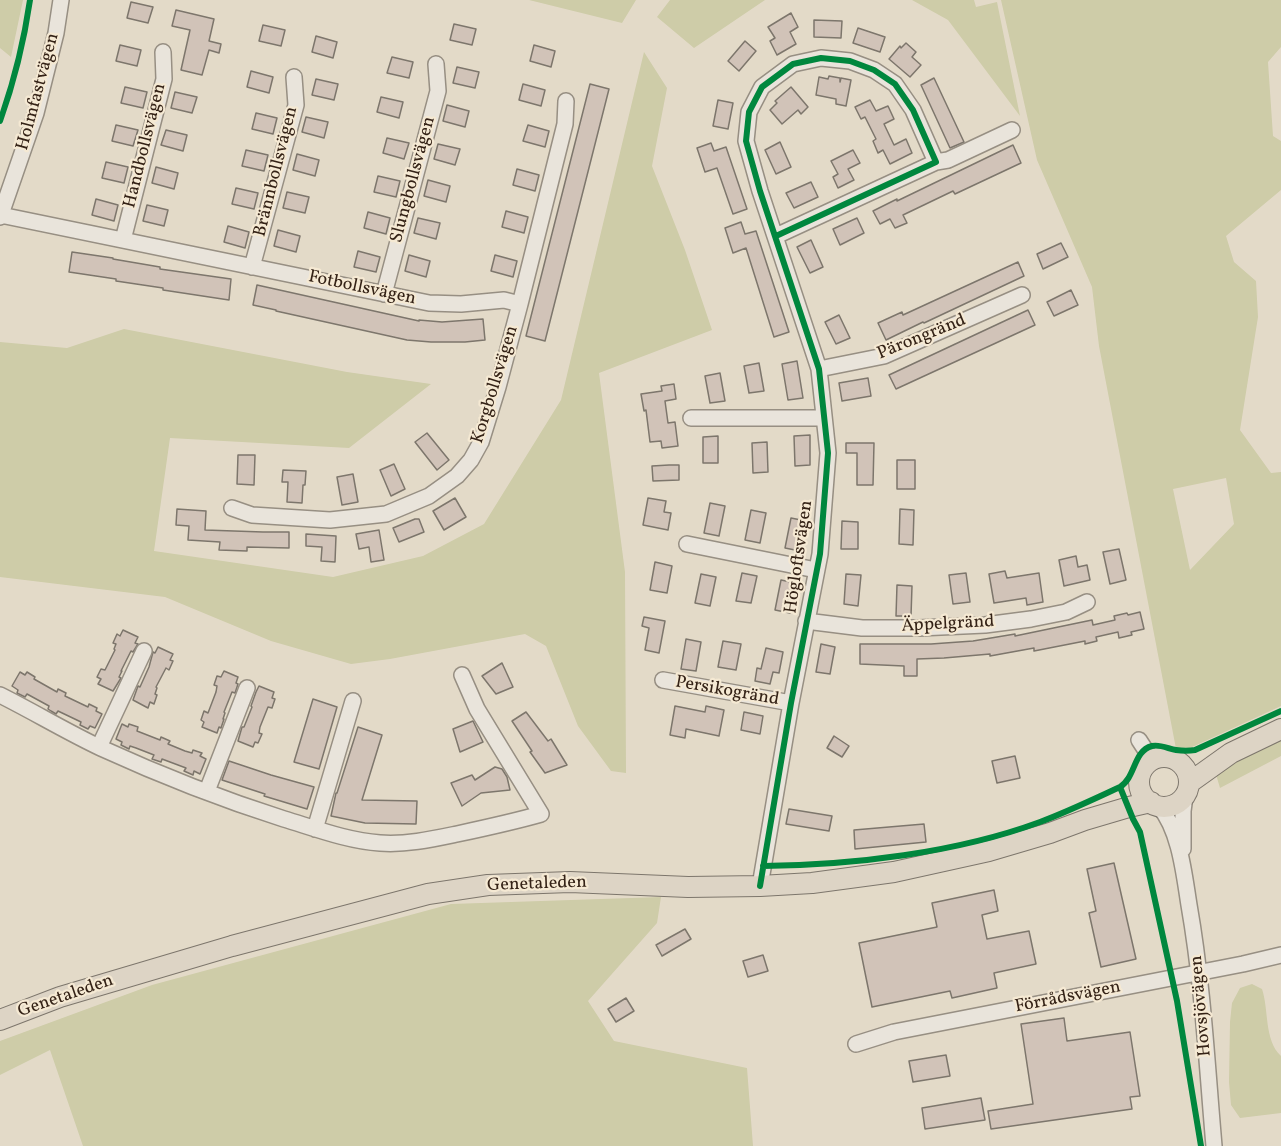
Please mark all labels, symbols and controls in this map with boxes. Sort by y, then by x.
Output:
street label: Holmfastvägen [13,31,65,153]
street label: Handbollsvägen [120,81,172,211]
street label: Brännbollsvägen [250,105,304,239]
street label: Slungbollsvägen [387,115,441,245]
street label: Fotbollsvägen [306,267,418,311]
street label: Pärongränd [874,310,970,366]
street label: Korgbollsvägen [468,323,524,447]
street label: Högloftsvägen [781,499,819,615]
street label: Äppelgränd [901,612,995,638]
street label: Persikogränd [673,672,781,712]
street label: Genetaleden [487,872,587,898]
street label: Hovsjövägen [1187,954,1217,1058]
street label: Genetaleden [15,971,117,1023]
street label: Förrådsvägen [1013,977,1123,1019]

